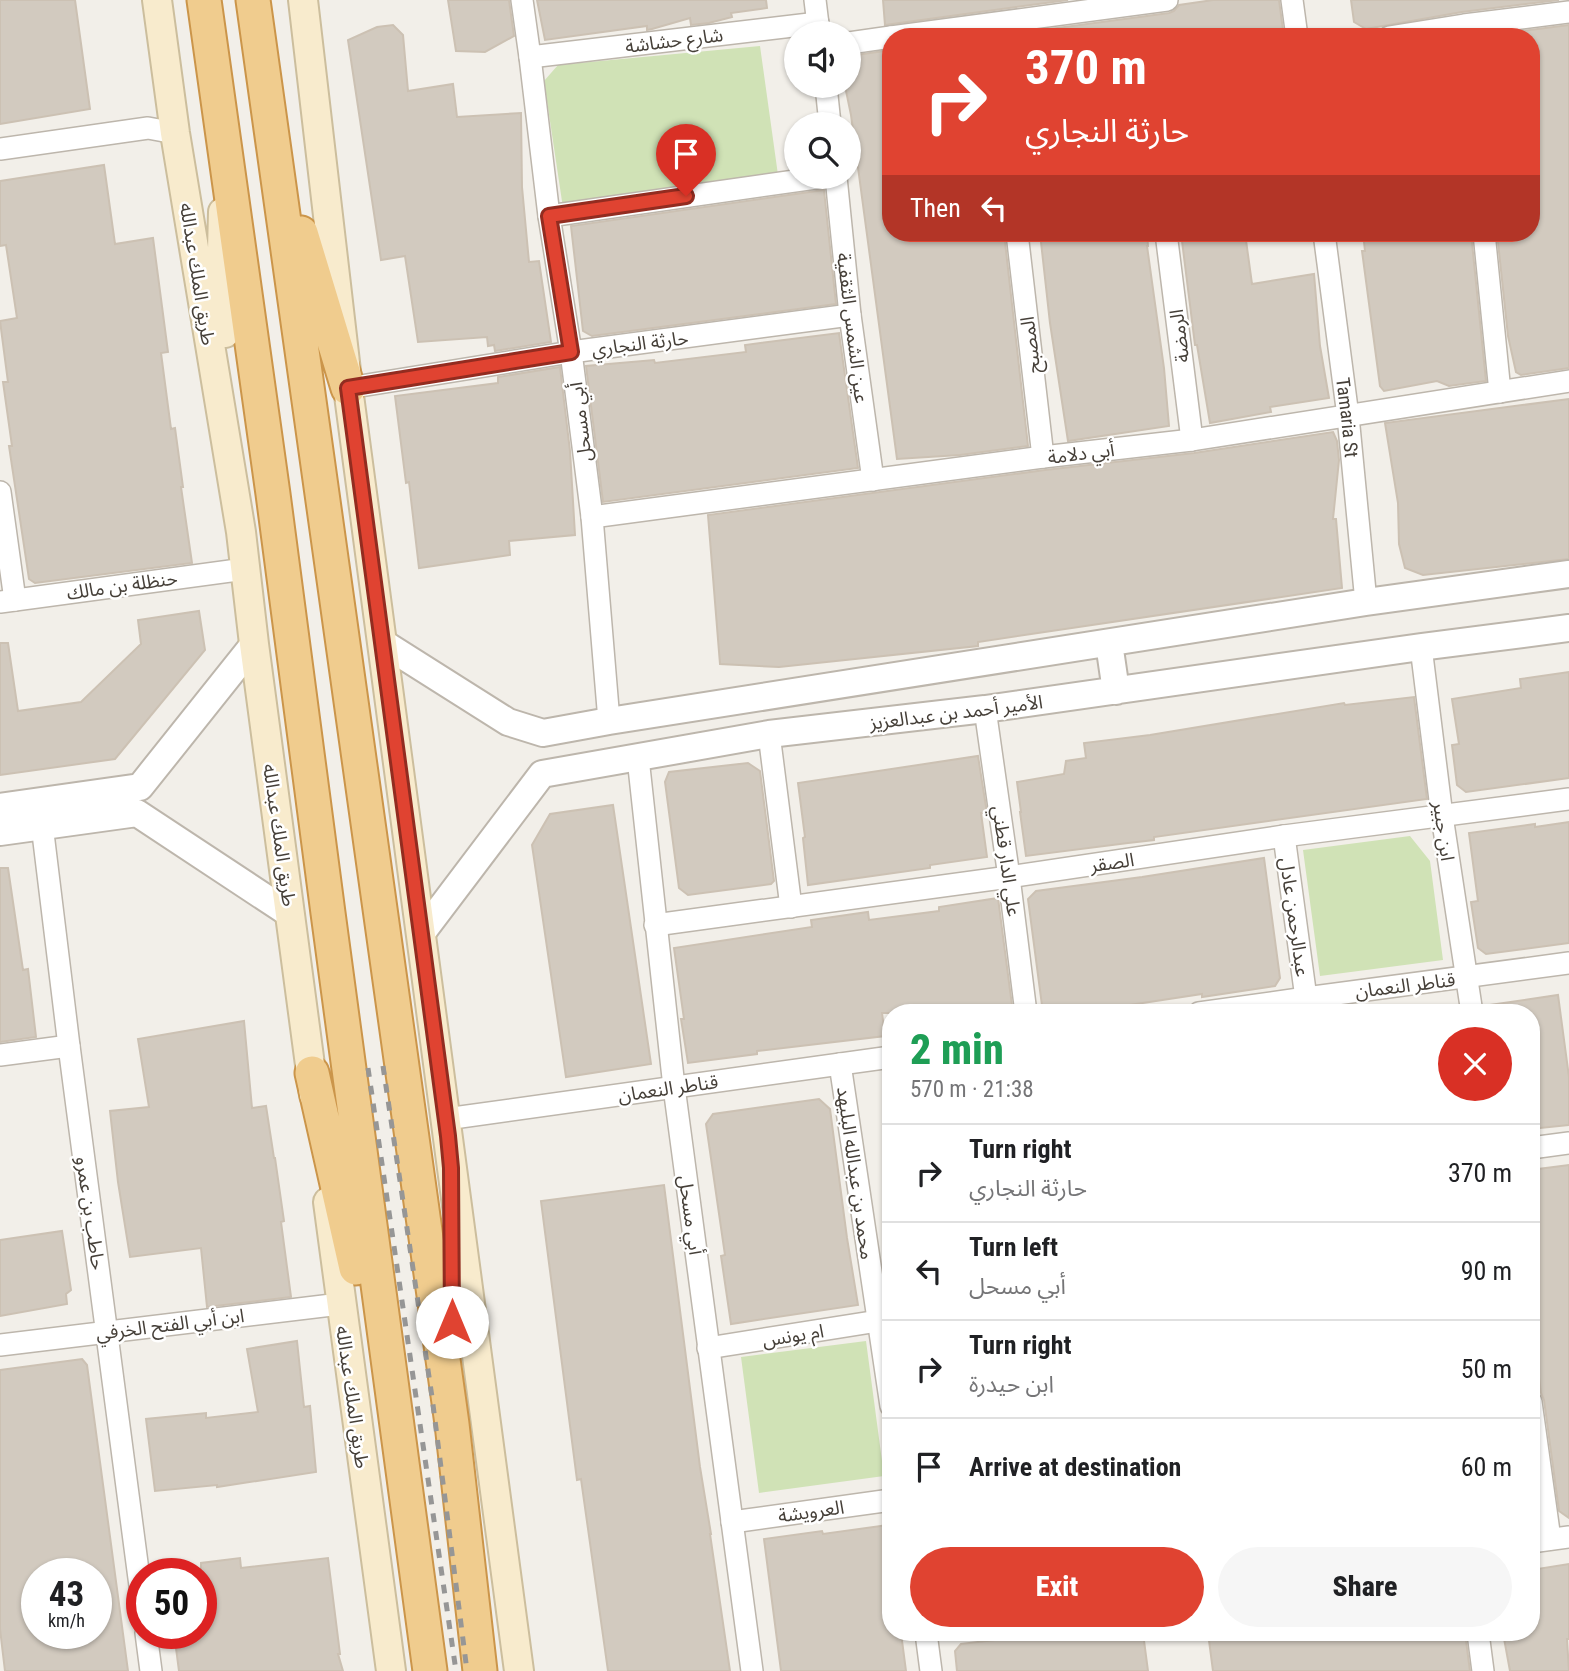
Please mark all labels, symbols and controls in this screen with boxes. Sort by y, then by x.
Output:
map controls [784,21,861,189]
button: sound [784,21,861,98]
street label: شارع حشاشة [624,23,725,60]
text: 370 m [1025,39,1147,96]
icon: right [910,56,1001,147]
button: search [784,112,861,189]
text: حارثة النجاري [1025,112,1189,150]
pin [656,124,716,196]
icon: arrive [667,135,705,173]
icon: left [975,189,1013,227]
text: Then [910,193,961,223]
street label: طريق الملك عبدالله [175,201,220,347]
street label: عين الشمس الثقفية [832,251,873,405]
street label: الرمضة [1165,308,1194,364]
street label: المصبح [1016,315,1048,375]
street label: حارثة النجاري [590,326,690,364]
street label: Tamaria St [1331,376,1363,459]
street label: أبي مسحل [564,380,600,463]
street label: أبي دلامة [1046,438,1116,472]
street label: حنظلة بن مالك [65,566,179,605]
street label: الأمير أحمد بن عبدالعزيز [867,690,1044,735]
street label: طريق الملك عبدالله [258,762,301,908]
street label: ابن جبير [1428,799,1459,862]
street label: علي الدار قطني [984,804,1026,918]
street label: الصقر [1087,848,1136,877]
street label: عبدالرحمن عادل [1275,856,1314,978]
street label: قناطر النعمان [1354,968,1456,1003]
text: 2 min [910,1025,1004,1074]
button: close [1438,1027,1512,1101]
street label: قناطر النعمان [617,1070,720,1107]
text: 570 m · 21:38 [910,1076,1034,1103]
street label: محمد بن عبدالله البليهد [832,1085,879,1261]
text: Turn right [969,1134,1071,1164]
icon: right [910,1154,948,1192]
street label: حاطب بن عمرو [71,1155,110,1271]
text: 370 m [1448,1158,1512,1188]
street label: أبي مسحل [670,1174,707,1257]
text: حارثة النجاري [969,1175,1087,1202]
text: Turn left [969,1232,1058,1262]
icon: left [910,1252,948,1290]
text: 90 m [1461,1256,1512,1286]
text: أبي مسحل [969,1273,1066,1300]
position arrow [415,1285,489,1359]
street label: ابن أبي الفتح الخرفي [94,1304,246,1348]
street label: ام يونس [761,1319,826,1355]
street label: طريق الملك عبدالله [331,1324,374,1470]
text: Turn right [969,1330,1071,1360]
icon: right [910,1350,948,1388]
text: 50 m [1461,1354,1512,1384]
text: ابن حيدرة [969,1371,1054,1398]
icon: arrive [910,1448,948,1486]
text: Arrive at destination [969,1452,1181,1482]
text: 60 m [1461,1452,1512,1482]
street label: العرويشة [777,1495,846,1528]
button: Exit [910,1547,1204,1627]
button: Share [1218,1547,1512,1627]
speed limit sign: 50 [126,1558,217,1649]
text: 43 [49,1574,84,1615]
text: km/h [48,1610,85,1631]

